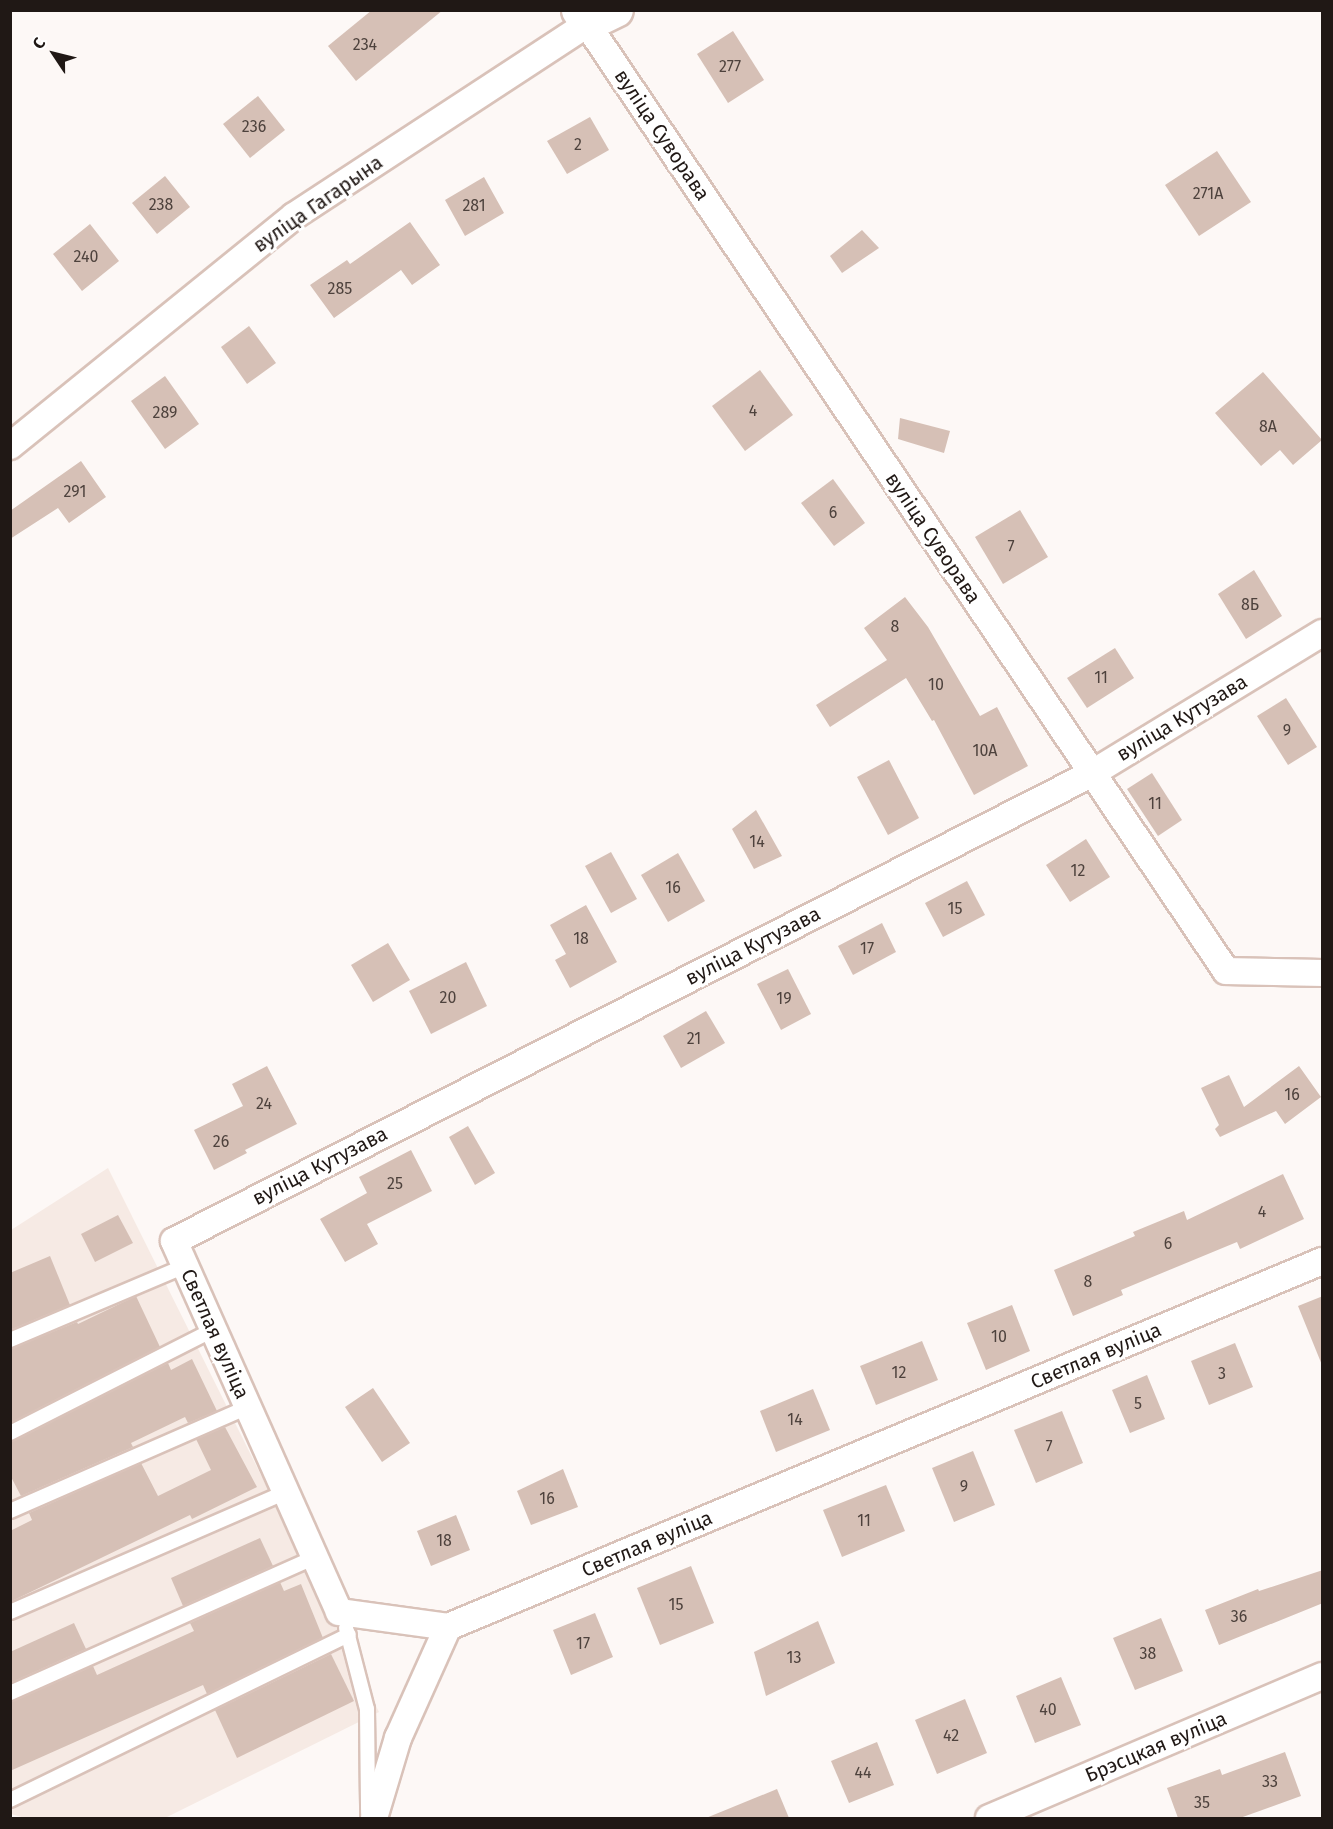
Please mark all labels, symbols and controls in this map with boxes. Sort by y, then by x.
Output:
north arrow [24,24,84,84]
text: С [28,34,49,53]
house number: 234 [353,35,377,55]
house number: 277 [719,57,741,77]
street label: вуліца Суворава [609,65,715,205]
house number: 236 [242,117,266,137]
house number: 2 [574,135,582,155]
street label: вуліца Гагарына [249,150,387,258]
house number: 271А [1193,184,1223,204]
house number: 238 [149,195,173,215]
house number: 281 [462,196,486,216]
house number: 240 [74,247,98,267]
house number: 285 [328,279,352,299]
house number: 4 [749,401,757,421]
house number: 289 [153,403,177,423]
house number: 8А [1259,417,1277,437]
street label: вуліца Суворава [880,468,986,608]
house number: 291 [64,482,86,502]
house number: 6 [829,503,837,523]
house number: 7 [1007,537,1015,557]
house number: 8Б [1241,595,1259,615]
house number: 8 [891,617,899,637]
house number: 11 [1094,668,1108,688]
street label: вуліца Кутузава [1112,669,1252,767]
house number: 10 [928,675,944,695]
house number: 9 [1283,721,1291,741]
house number: 10А [972,741,998,761]
house number: 11 [1148,794,1162,814]
house number: 14 [749,832,765,852]
house number: 12 [1071,861,1085,881]
house number: 16 [665,878,681,898]
house number: 15 [948,899,962,919]
street label: вуліца Кутузава [681,902,825,990]
house number: 18 [573,929,589,949]
house number: 17 [860,939,874,959]
house number: 20 [440,988,456,1008]
house number: 19 [776,989,792,1009]
house number: 21 [687,1029,701,1049]
house number: 16 [1284,1085,1300,1105]
house number: 24 [256,1094,272,1114]
street label: вуліца Кутузава [248,1122,392,1210]
house number: 26 [213,1132,229,1152]
house number: 25 [387,1174,403,1194]
house number: 4 [1258,1202,1266,1222]
house number: 6 [1164,1234,1172,1254]
street label: Светлая вуліца [176,1265,254,1403]
house number: 8 [1084,1272,1092,1292]
street label: Светлая вуліца [1027,1318,1165,1394]
house number: 10 [991,1327,1007,1347]
house number: 12 [892,1363,906,1383]
house number: 3 [1218,1364,1226,1384]
house number: 5 [1134,1394,1142,1414]
house number: 14 [787,1410,803,1430]
house number: 7 [1045,1437,1053,1457]
house number: 9 [960,1477,968,1497]
house number: 16 [539,1489,555,1509]
street label: Светлая вуліца [578,1506,716,1582]
house number: 11 [857,1511,871,1531]
house number: 18 [436,1531,452,1551]
house number: 15 [669,1595,683,1615]
house number: 36 [1231,1607,1247,1627]
house number: 17 [576,1634,590,1654]
house number: 38 [1140,1644,1156,1664]
house number: 13 [787,1648,801,1668]
house number: 40 [1039,1700,1057,1720]
street label: Брэсцкая вуліца [1082,1706,1230,1788]
house number: 42 [943,1726,959,1746]
house number: 44 [854,1763,872,1783]
house number: 33 [1262,1772,1278,1792]
house number: 35 [1194,1793,1210,1813]

